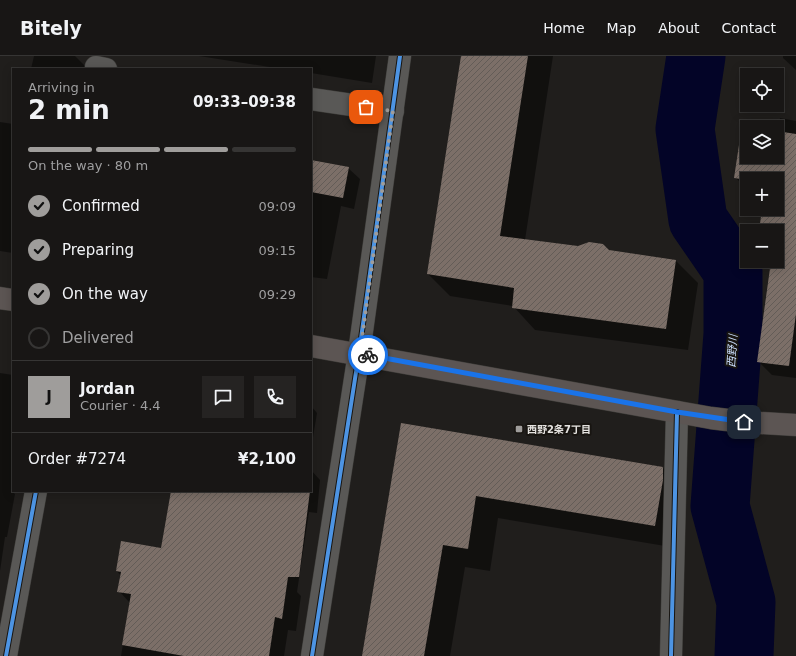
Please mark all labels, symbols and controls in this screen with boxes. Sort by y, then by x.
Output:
text: Bitely [20,17,82,39]
text: Home [543,20,585,36]
text: Map [607,20,636,36]
text: About [658,20,700,36]
text: Contact [722,20,776,36]
map controls [740,68,784,268]
button: locate [740,68,784,112]
text: Arriving in [28,80,95,95]
pin [349,90,383,124]
text: 09:33–09:38 [193,93,296,111]
text: 2 min [28,95,110,125]
icon: bag [355,96,377,118]
button: layers [740,120,784,164]
text: On the way · 80 m [28,158,148,173]
button: + [740,172,784,216]
icon: check [28,195,50,217]
text: Confirmed [62,197,140,215]
text: 09:09 [259,199,296,214]
button: − [740,224,784,268]
icon: check [28,239,50,261]
text: Preparing [62,241,134,259]
text: 09:15 [259,243,296,258]
icon: check [28,283,50,305]
text: On the way [62,285,148,303]
text: 09:29 [259,287,296,302]
text: Delivered [62,329,134,347]
water label: 西野川 [725,333,740,368]
courier [348,335,388,375]
icon: bike [357,344,379,366]
button: chat [202,376,244,418]
button: phone [254,376,296,418]
text: Jordan [80,380,135,398]
text: J [46,388,52,406]
text: Courier · 4.4 [80,398,161,413]
pin [727,405,761,439]
icon: home [733,411,755,433]
marker: 西野2条7丁目 [514,424,524,434]
place label: 西野2条7丁目 [527,424,591,435]
text: Order #7274 [28,450,126,468]
text: ¥2,100 [238,450,296,468]

